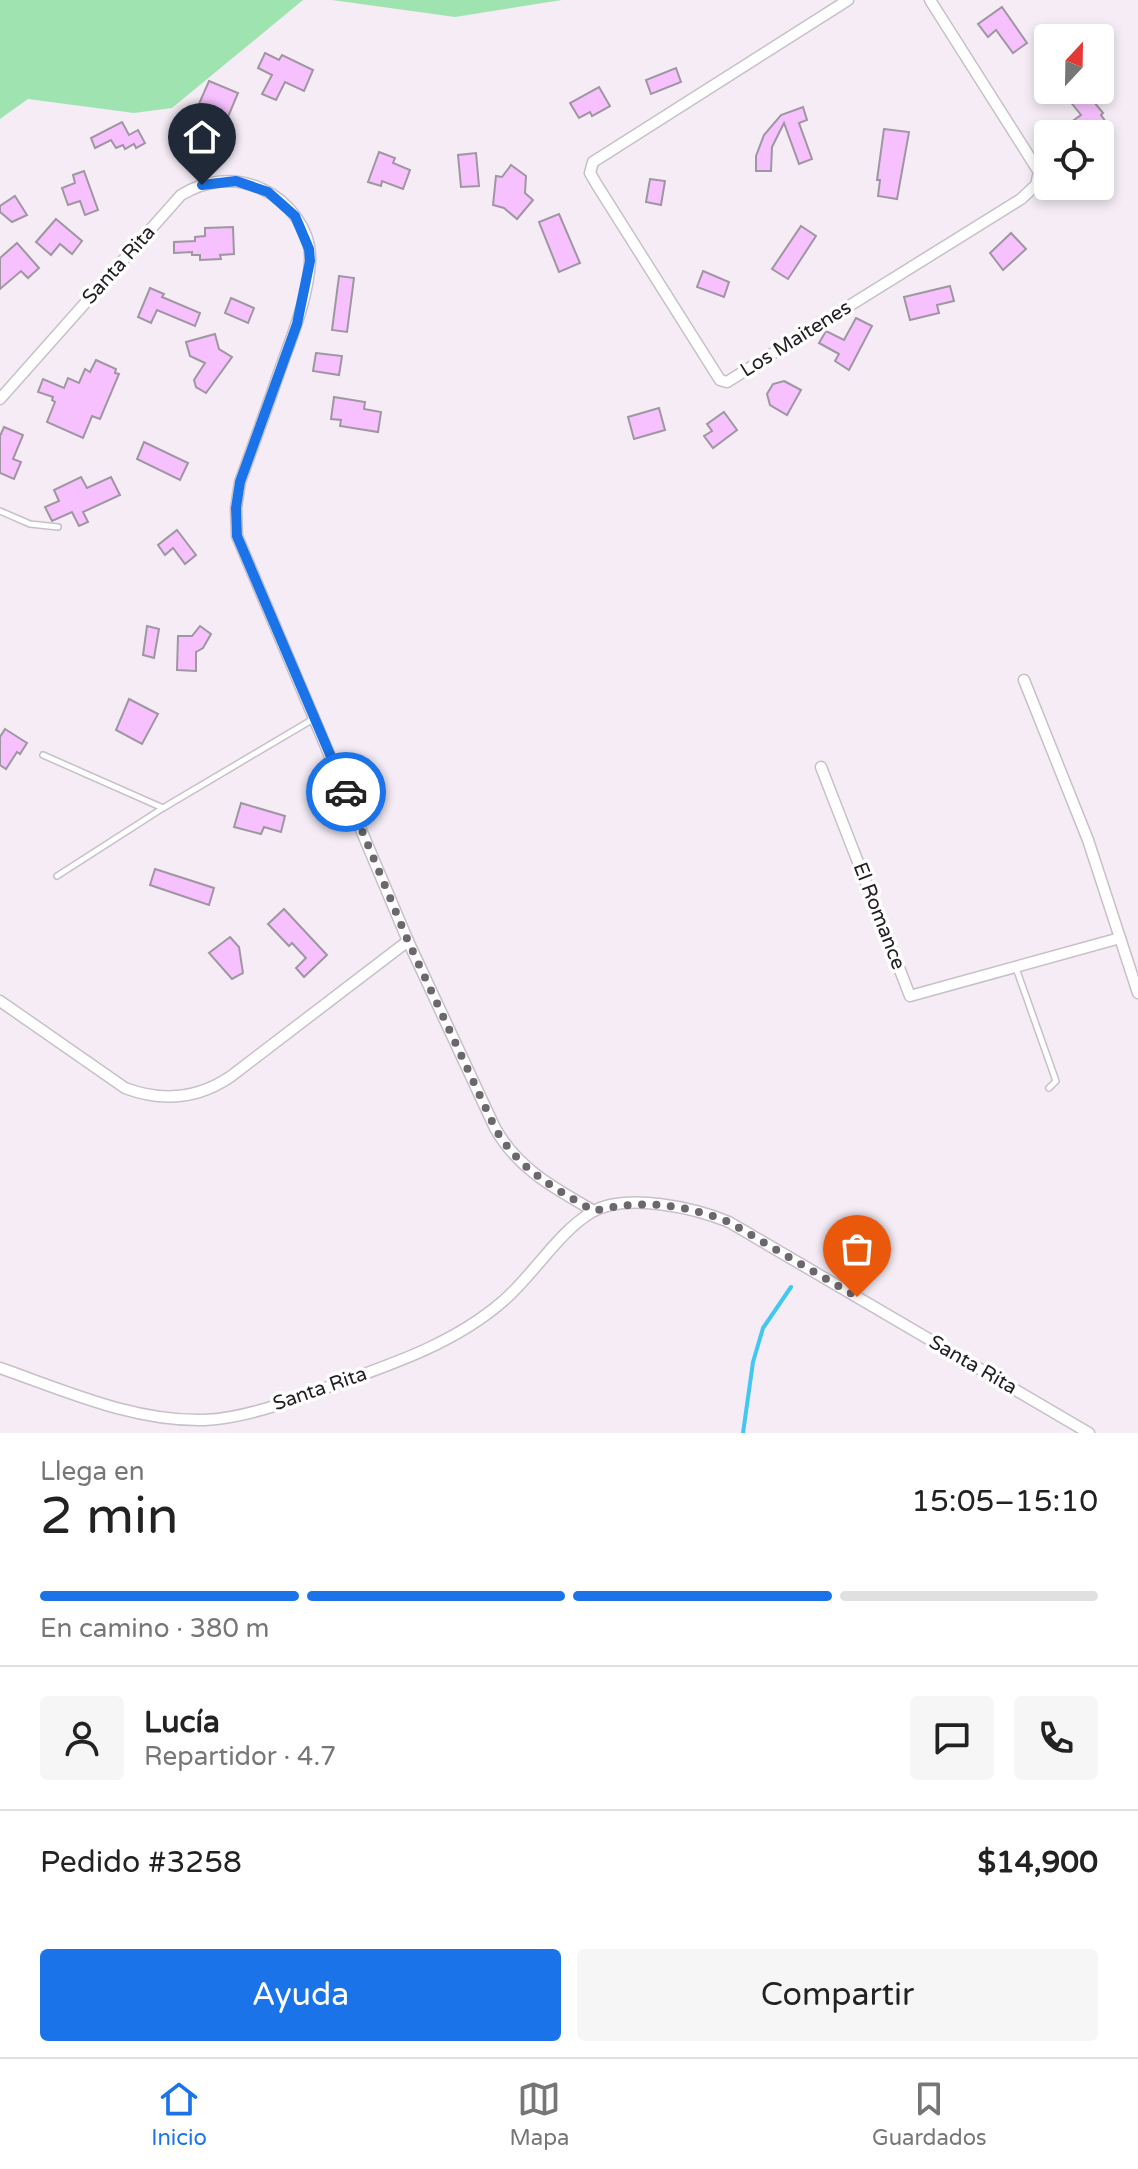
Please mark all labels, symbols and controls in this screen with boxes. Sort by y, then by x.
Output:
north arrow [1034,24,1114,104]
map controls [1034,24,1114,200]
pin [168,103,236,185]
icon: home [180,115,224,159]
button: locate [1034,120,1114,200]
street label: Santa Rita [77,221,161,309]
street label: Los Maitenes [736,295,856,383]
courier [306,752,386,832]
icon: car [324,770,368,814]
street label: El Romance [848,859,910,973]
pin [823,1215,891,1297]
icon: bag [835,1227,879,1271]
street label: Santa Rita [925,1330,1021,1400]
street label: Santa Rita [270,1362,370,1416]
text: Llega en [40,1456,145,1487]
text: 15:05–15:10 [911,1483,1098,1520]
text: 2 min [40,1485,179,1548]
text: En camino · 380 m [40,1613,269,1644]
button: person [40,1696,124,1780]
button: chat [910,1696,994,1780]
button: phone [1014,1696,1098,1780]
text: Lucía [144,1704,220,1741]
text: Repartidor · 4.7 [144,1741,336,1772]
text: Pedido #3258 [40,1844,242,1881]
text: $14,900 [978,1844,1098,1881]
button: Ayuda [40,1949,561,2041]
button: Compartir [577,1949,1098,2041]
tab: Inicio [151,2077,207,2151]
tab: Mapa [510,2077,569,2151]
tab: Guardados [872,2077,987,2151]

